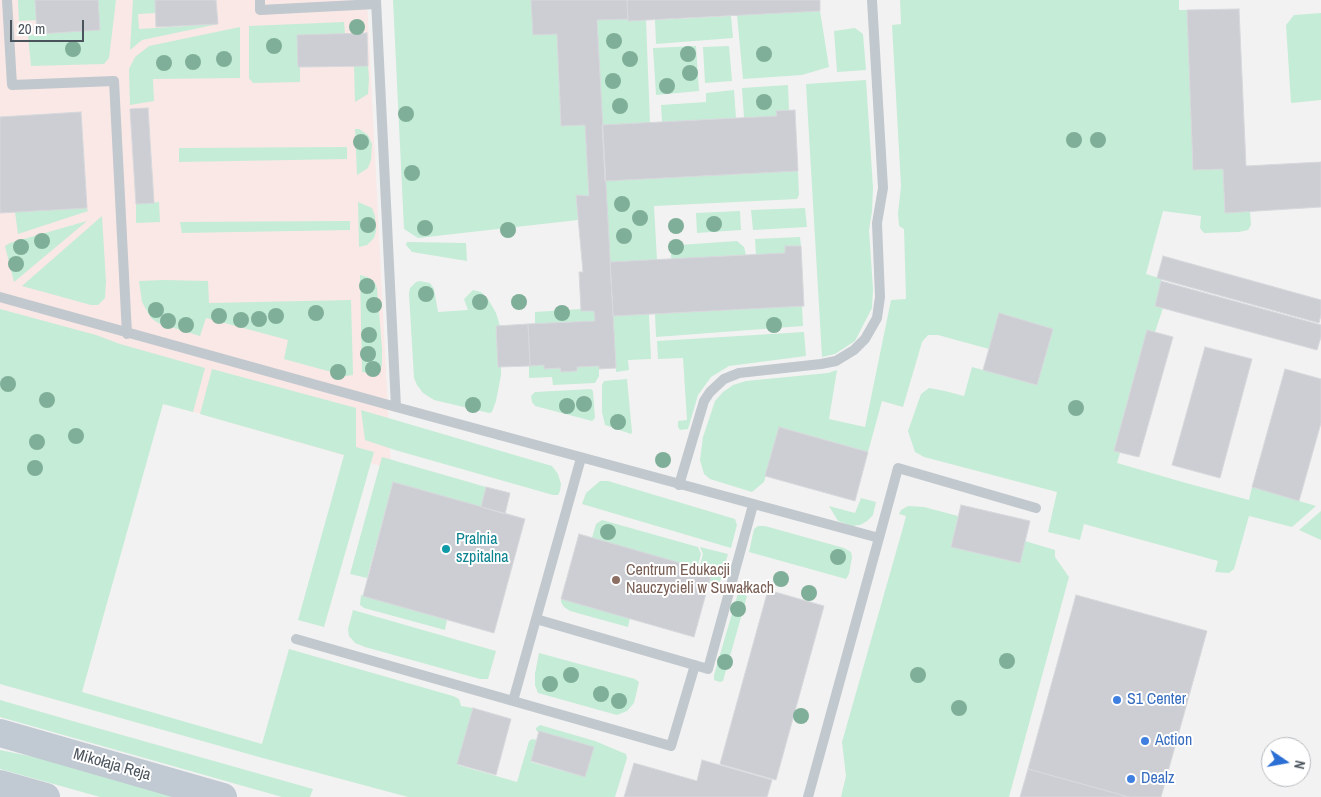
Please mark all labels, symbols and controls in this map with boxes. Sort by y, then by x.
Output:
scale bar [12,10,86,42]
text: 20 m [18,18,45,39]
place label: Pralnia szpitalna [456,530,509,568]
marker: Pralnia szpitalna [440,543,452,555]
place label: Centrum Edukacji Nauczycieli w Suwałkach [626,561,774,599]
marker: Centrum Edukacji Nauczycieli w Suwałkach [610,574,622,586]
place label: S1 Center [1127,690,1186,710]
marker: S1 Center [1111,694,1123,706]
place label: Action [1155,731,1192,751]
marker: Action [1139,735,1151,747]
north arrow [1261,737,1311,787]
street label: Mikołaja Reja [71,745,153,785]
text: N [1290,759,1309,771]
place label: Dealz [1141,769,1175,789]
marker: Dealz [1125,773,1137,785]

